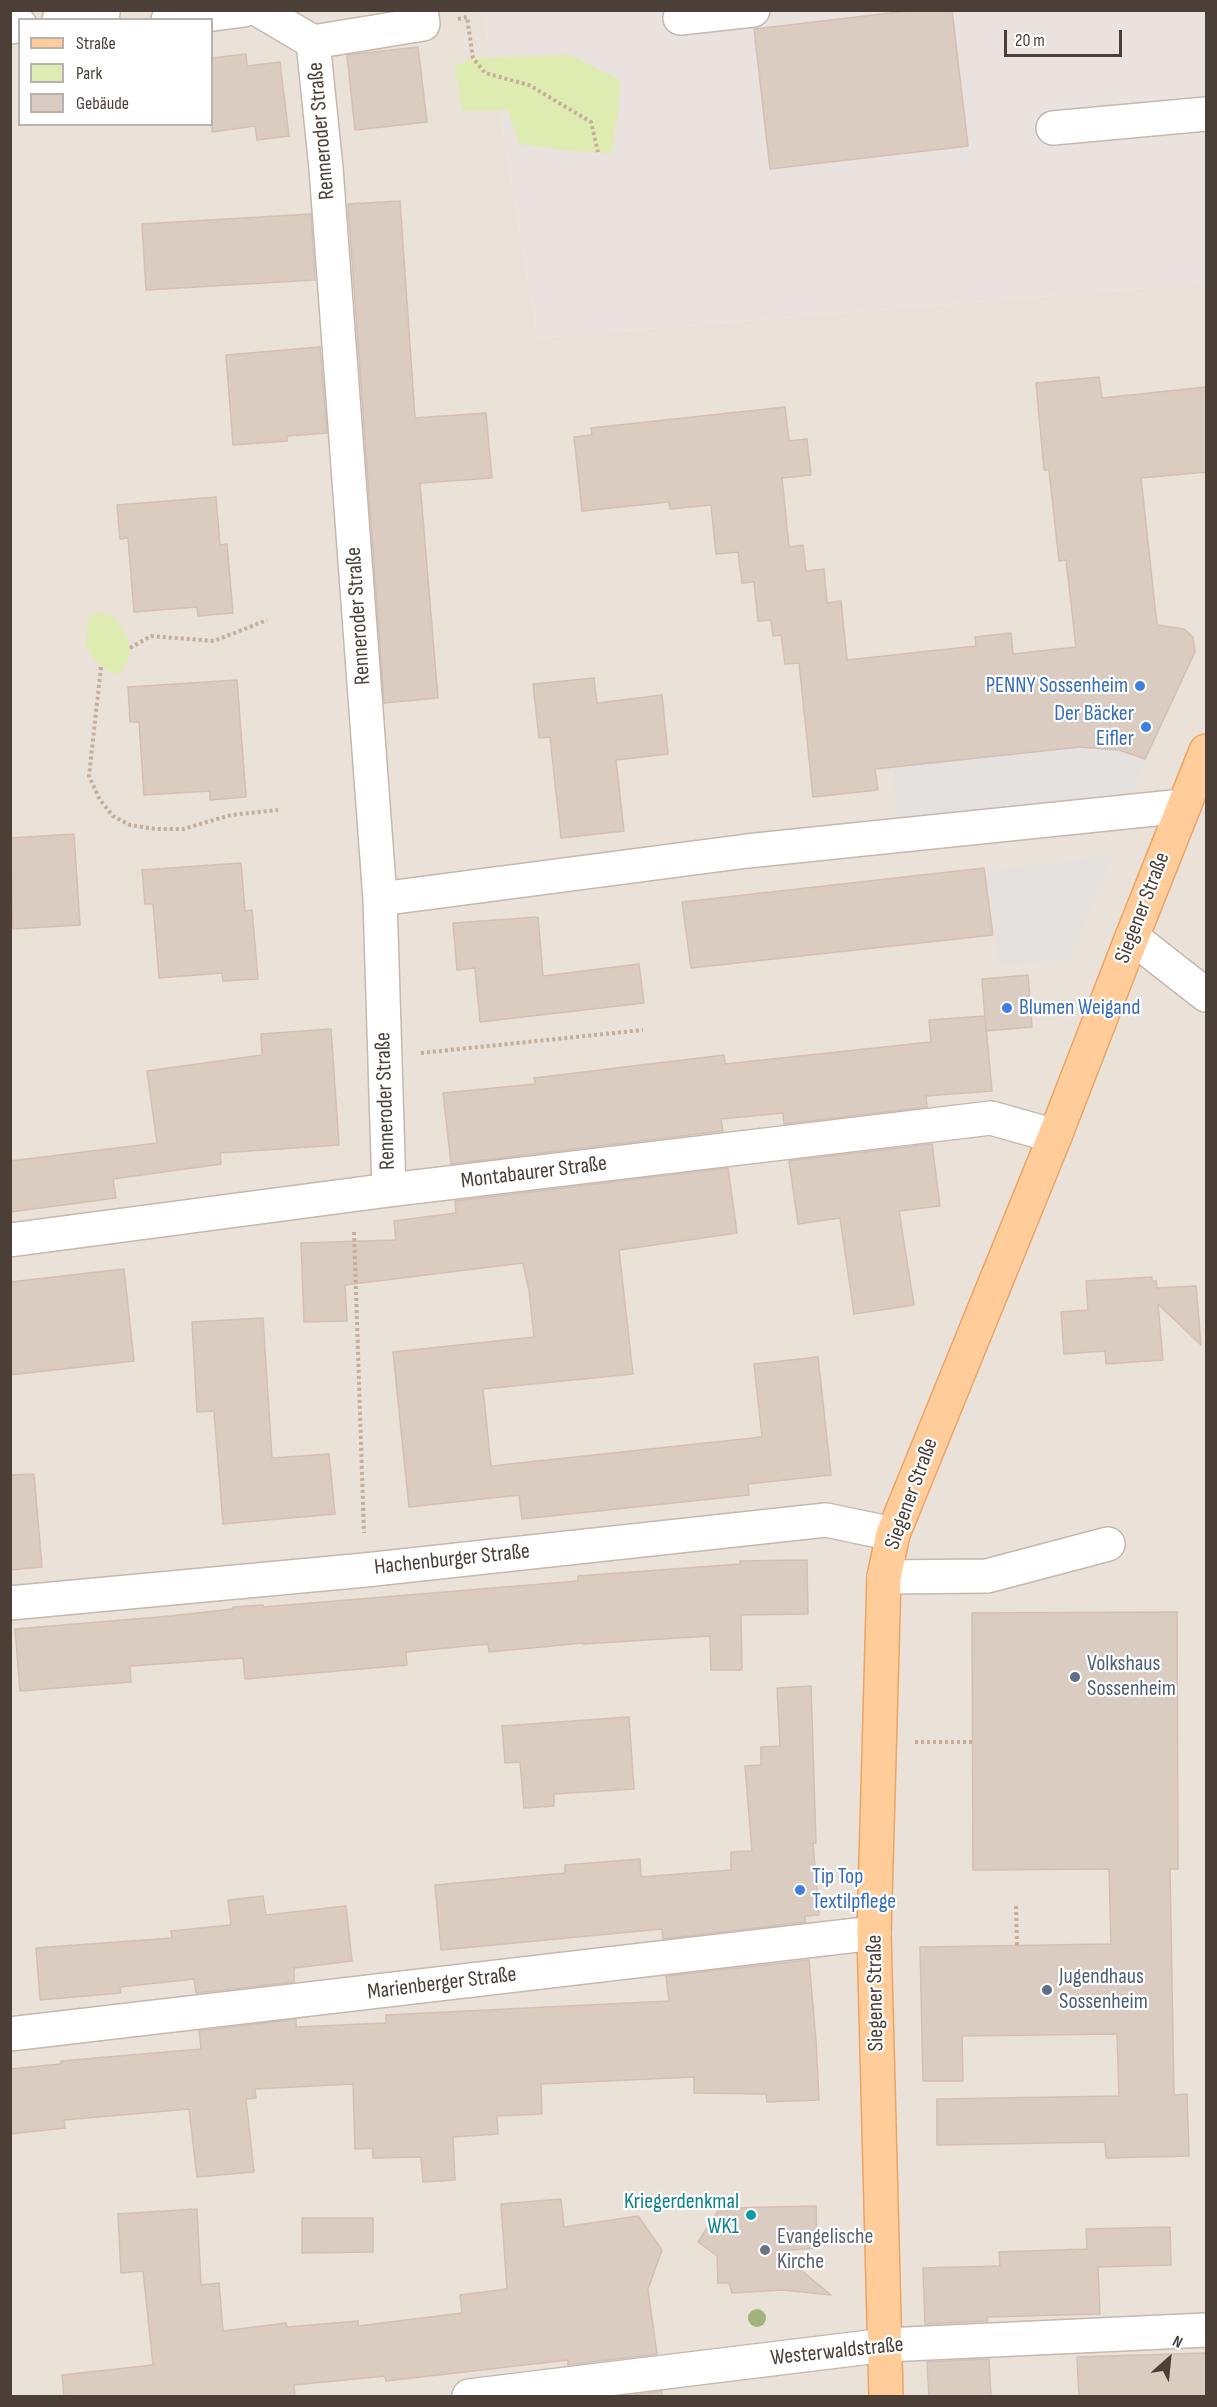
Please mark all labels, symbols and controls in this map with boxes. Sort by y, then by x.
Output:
legend [18,18,213,126]
scale bar [1007,18,1126,56]
text: 20 m [1015,30,1045,51]
text: Straße [76,33,116,54]
street label: Renneroder Straße [303,61,341,201]
text: Park [76,63,102,84]
text: Gebäude [76,93,129,114]
street label: Renneroder Straße [341,546,377,686]
place label: PENNY Sossenheim [986,673,1128,699]
marker: PENNY Sossenheim [1133,679,1147,693]
place label: Der Bäcker Eifler [1054,701,1134,752]
marker: Der Bäcker Eifler [1139,720,1153,734]
street label: Siegener Straße [1110,849,1176,967]
place label: Blumen Weigand [1019,995,1140,1021]
marker: Blumen Weigand [1000,1001,1014,1015]
street label: Renneroder Straße [370,1032,402,1170]
street label: Montabaurer Straße [460,1151,608,1195]
street label: Siegener Straße [880,1435,944,1553]
street label: Hachenburger Straße [373,1539,531,1581]
place label: Volkshaus Sossenheim [1087,1651,1176,1702]
marker: Volkshaus Sossenheim [1068,1670,1082,1684]
place label: Tip Top Textilpflege [812,1864,896,1916]
marker: Tip Top Textilpflege [793,1883,807,1897]
street label: Siegener Straße [862,1934,890,2052]
street label: Marienberger Straße [366,1962,518,2006]
place label: Jugendhaus Sossenheim [1059,1964,1148,2016]
marker: Jugendhaus Sossenheim [1040,1983,1054,1997]
place label: Kriegerdenkmal WK1 [624,2189,739,2240]
marker: Kriegerdenkmal WK1 [744,2208,758,2222]
place label: Evangelische Kirche [777,2224,873,2276]
marker: Evangelische Kirche [758,2243,772,2257]
north arrow [1139,2329,1199,2389]
street label: Westerwaldstraße [769,2332,905,2372]
text: N [1169,2332,1186,2353]

